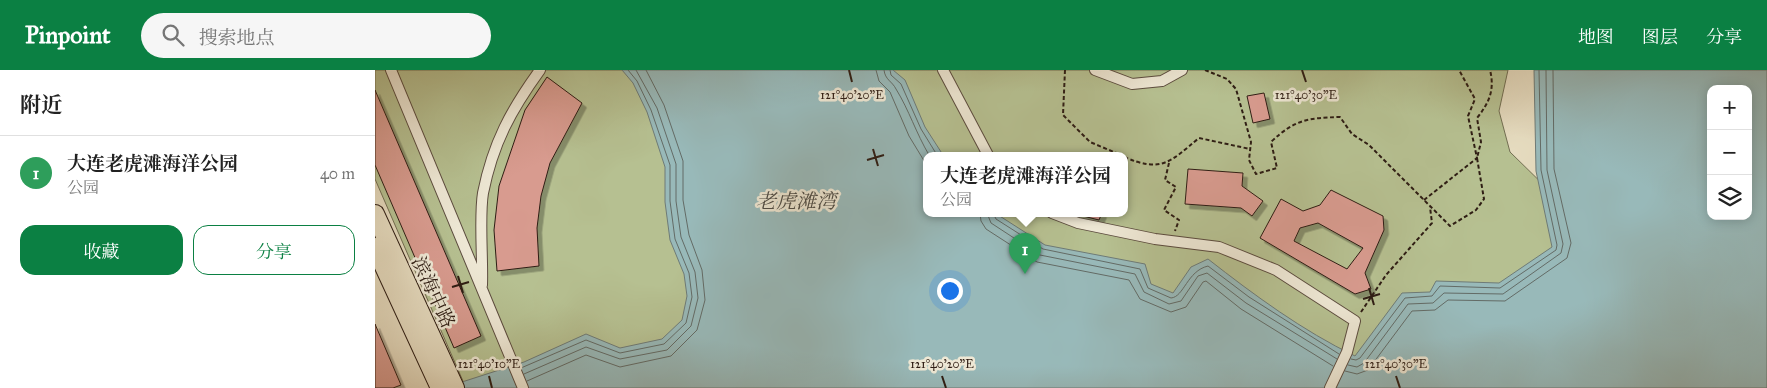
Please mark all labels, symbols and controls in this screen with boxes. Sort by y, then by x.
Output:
search box [141,13,491,58]
text: Pinpoint [25,20,111,50]
icon: search [159,21,187,49]
text: 搜索地点 [199,26,275,49]
text: 地图 [1578,26,1614,48]
text: 图层 [1642,26,1678,48]
text: 分享 [1706,26,1742,48]
map controls [1707,85,1752,220]
button: + [1707,85,1752,130]
text: 121°40'20"E [820,88,884,102]
text: 121°40'30"E [1275,88,1338,102]
text: 附近 [20,92,62,118]
button: − [1707,130,1752,175]
text: 大连老虎滩海洋公园 [67,152,238,175]
popup [923,152,1128,217]
text: 1 [33,164,39,183]
text: 40 m [320,164,355,183]
text: 大连老虎滩海洋公园 [940,164,1111,187]
button: layers [1707,175,1752,220]
text: 公园 [67,178,99,197]
water label: 老虎滩湾 [756,189,839,213]
text: 公园 [940,190,972,209]
button: 收藏 [20,225,183,275]
button: 分享 [193,225,355,275]
pin: 1 [1009,233,1041,274]
street label: 滨海中路 [407,253,460,332]
your location [937,278,963,304]
text: 121°40'10"E [458,357,521,371]
text: 121°40'20"E [910,357,974,371]
text: 121°40'30"E [1365,357,1428,371]

